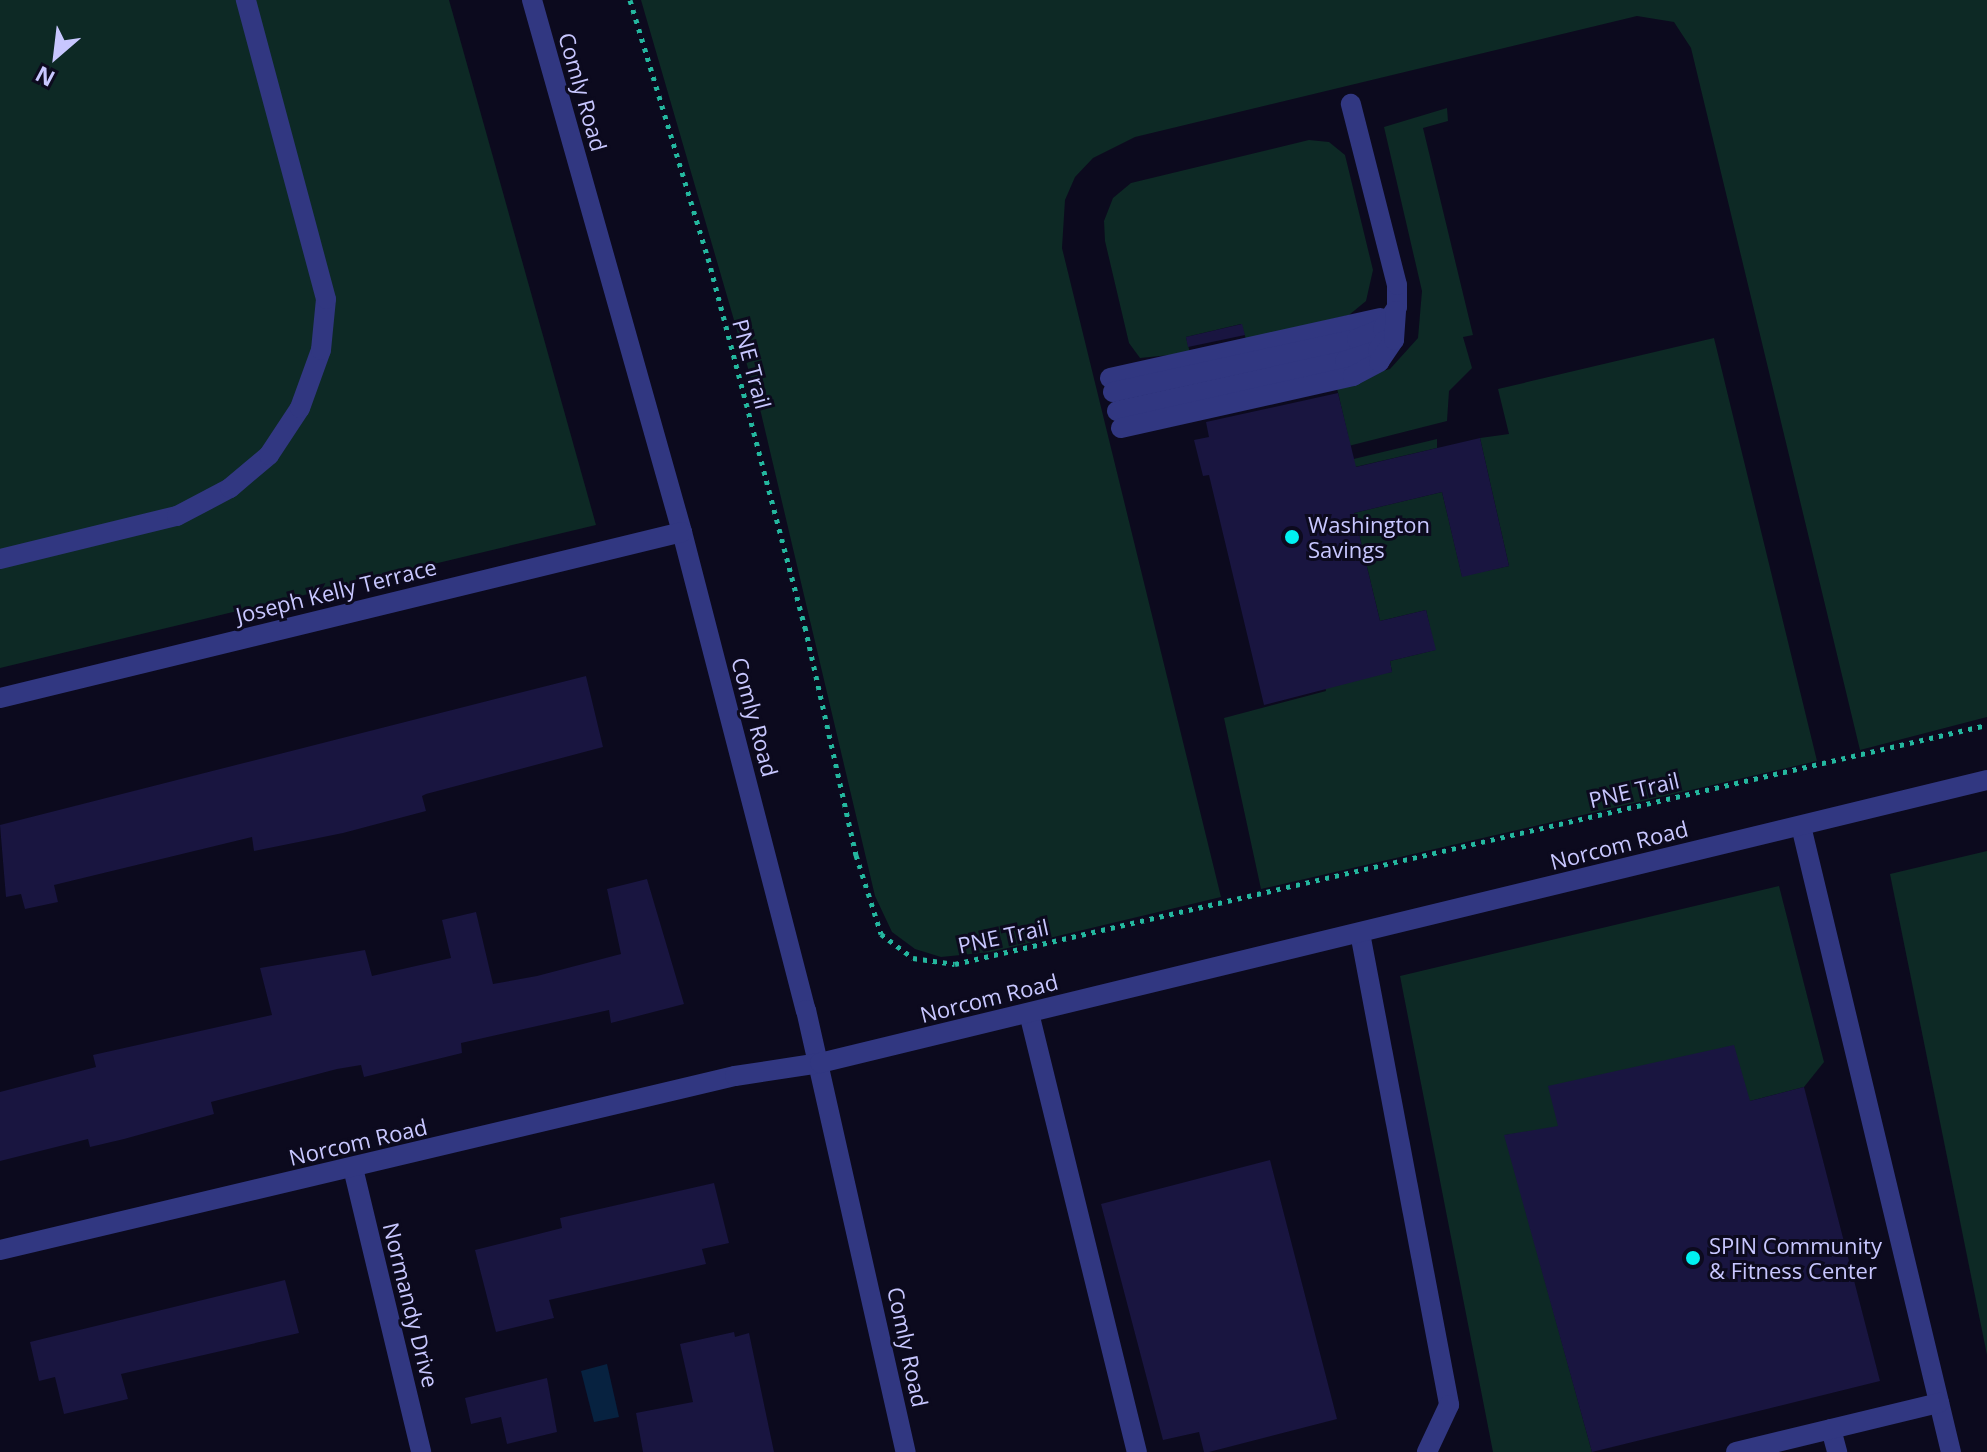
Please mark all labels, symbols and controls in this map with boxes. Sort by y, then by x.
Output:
north arrow [16,16,96,96]
street label: Comly Road [553,30,613,154]
text: N [30,60,60,95]
street label: PNE Trail [727,316,777,412]
place label: Washington Savings [1308,511,1430,562]
marker: Washington Savings [1283,528,1301,546]
street label: Joseph Kelly Terrace [233,553,439,629]
street label: Comly Road [726,655,784,779]
street label: PNE Trail [1586,767,1682,813]
street label: Norcom Road [1547,815,1691,875]
street label: PNE Trail [955,914,1051,958]
street label: Norcom Road [917,968,1061,1028]
street label: Norcom Road [286,1113,430,1171]
street label: Normandy Drive [378,1220,444,1390]
place label: SPIN Community & Fitness Center [1709,1232,1882,1284]
marker: SPIN Community & Fitness Center [1684,1249,1702,1267]
street label: Comly Road [882,1284,934,1410]

